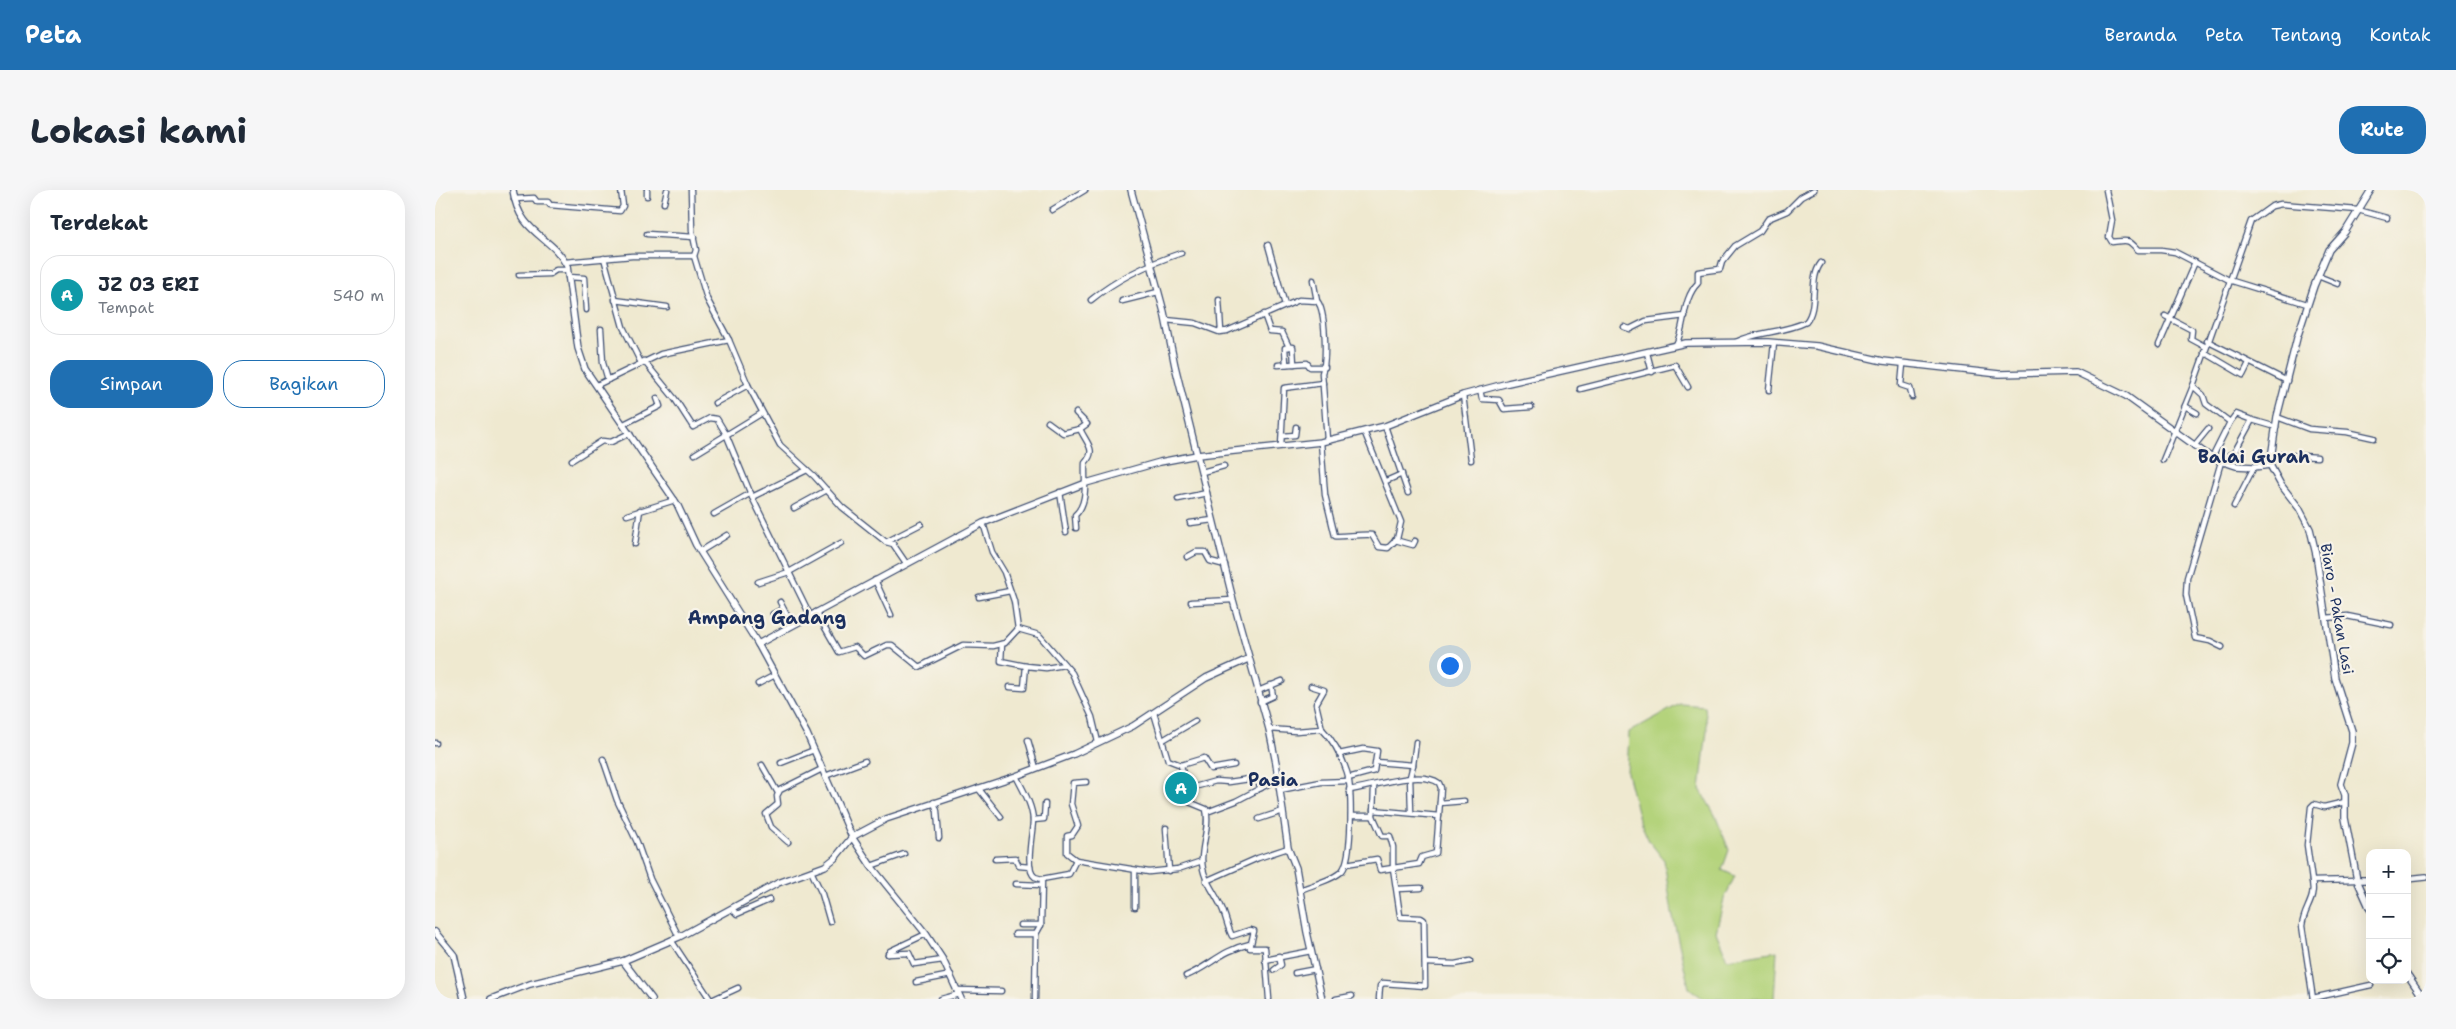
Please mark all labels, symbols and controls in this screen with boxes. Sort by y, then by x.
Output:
text: Peta [25,19,81,51]
text: Beranda [2105,23,2177,47]
text: Peta [2205,23,2243,47]
text: Tentang [2271,23,2342,47]
text: Kontak [2370,23,2431,47]
button: Rute [2339,106,2426,154]
text: Lokasi kami [30,107,247,154]
text: Terdekat [50,209,148,237]
text: JZ 03 ERI [98,272,199,297]
text: A [61,285,73,306]
text: 540 m [333,285,384,306]
text: Tempat [98,297,154,318]
button: Simpan [50,360,213,408]
button: Bagikan [223,360,385,408]
district label: Balai Gurah [2198,445,2310,469]
street label: Biaro - Pakan Lasi [2316,542,2358,676]
district label: Ampang Gadang [688,606,846,630]
your location [1437,653,1463,679]
district label: Pasia [1248,768,1299,792]
pin: A [1165,769,1197,807]
map controls [2366,849,2411,984]
button: + [2366,849,2411,894]
button: − [2366,894,2411,939]
button: locate [2366,939,2411,984]

